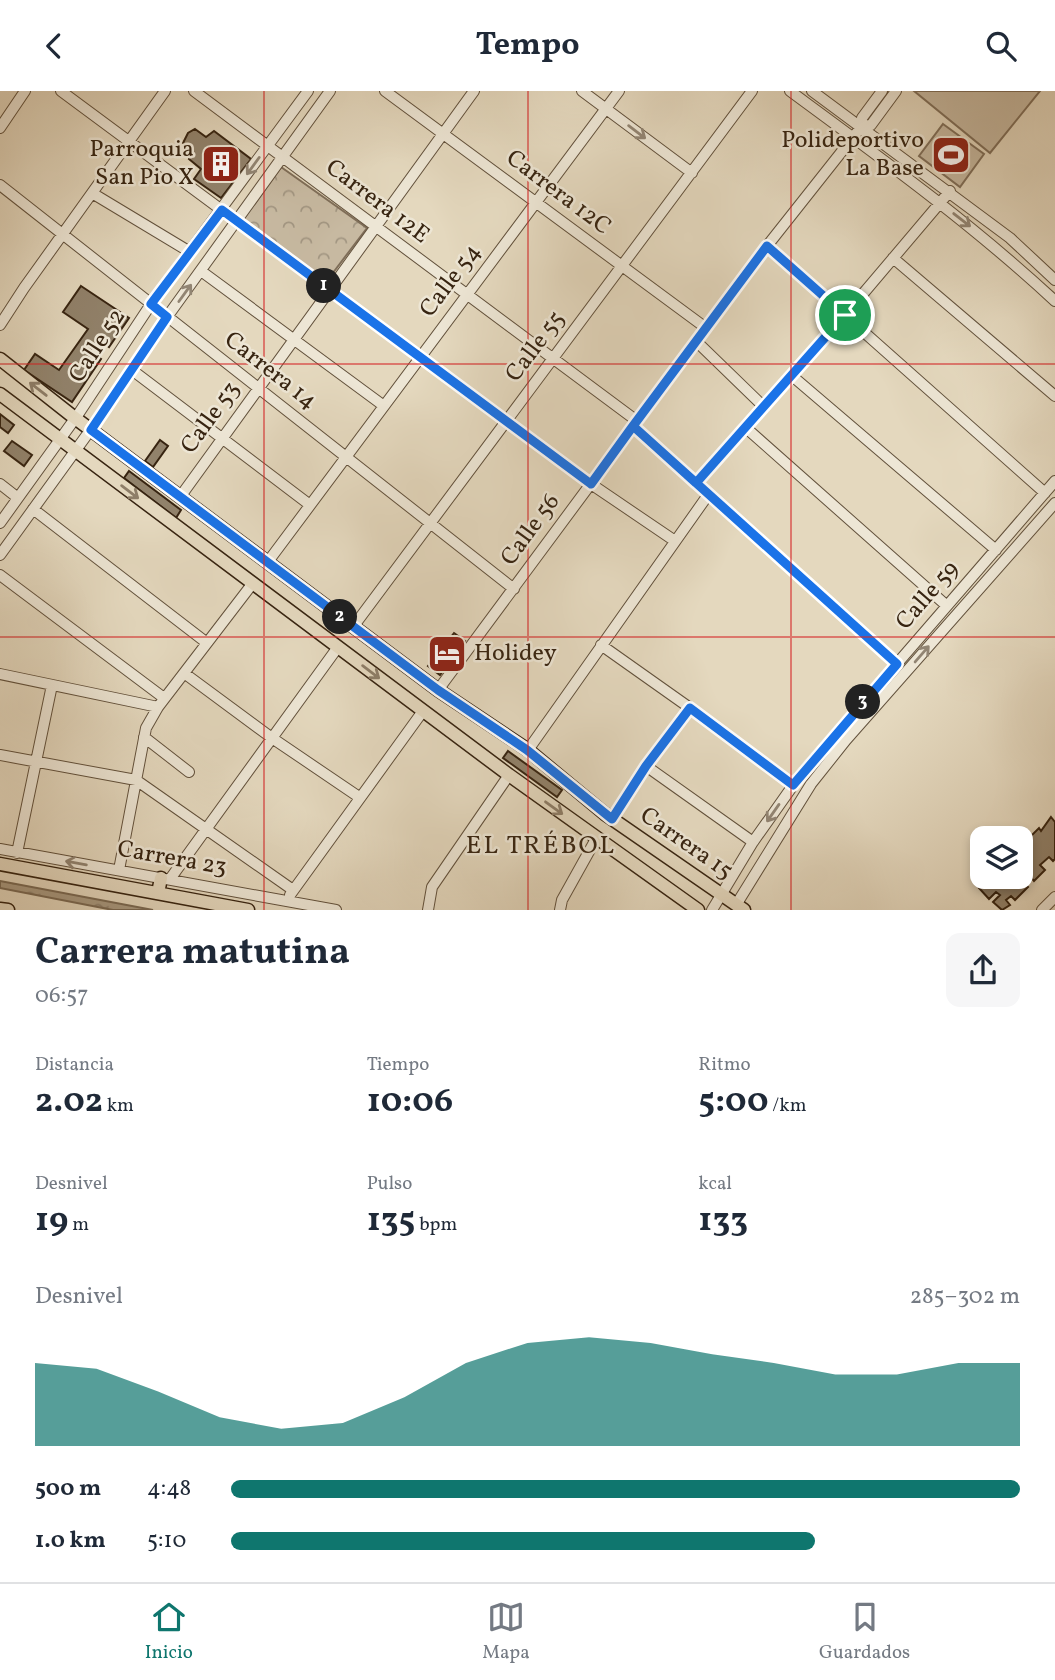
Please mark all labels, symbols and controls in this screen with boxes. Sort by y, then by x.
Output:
text: Tempo [475,24,580,68]
icon: back [35,27,73,65]
icon: search [982,27,1020,65]
one-way arrow [627,124,646,139]
place label: Polideportivo La Base [781,124,924,186]
place label: Parroquia San Pio X [89,133,194,195]
sports icon: Polideportivo La Base [930,134,972,176]
street label: Carrera 12C [498,142,618,244]
building icon: Parroquia San Pio X [200,143,242,185]
street label: Carrera 12E [318,152,436,252]
one-way arrow [246,156,261,175]
one-way arrow [952,213,970,228]
street label: Calle 54 [412,237,490,325]
pin: 1 [306,269,342,303]
text: 1 [320,272,327,298]
one-way arrow [177,284,192,302]
pin [815,285,875,345]
icon: arrive [826,296,864,334]
street label: Calle 52 [61,302,135,390]
street label: Calle 55 [498,304,574,390]
street label: Carrera 14 [216,324,324,418]
street label: Calle 53 [173,375,249,461]
one-way arrow [29,381,47,396]
one-way arrow [120,485,139,499]
street label: Calle 56 [493,487,569,573]
street label: Calle 59 [888,554,968,638]
pin: 2 [322,599,358,635]
text: 2 [335,603,344,629]
hotel icon: Holidey [426,633,468,675]
place label: Holidey [474,637,557,671]
one-way arrow [914,645,930,663]
one-way arrow [361,665,380,679]
pin: 3 [846,685,880,719]
text: 3 [858,688,867,714]
street label: Carrera 15 [633,799,739,889]
one-way arrow [544,800,563,815]
one-way arrow [766,803,780,822]
map controls [970,826,1033,889]
button: layers [970,826,1033,889]
district label: EL TRÉBOL [466,828,616,864]
street label: Carrera 23 [115,833,229,885]
one-way arrow [65,856,88,869]
text: Carrera matutina [35,927,350,980]
button: share [946,933,1020,1007]
text: 06:57 [35,980,88,1012]
text: Distancia [35,1052,114,1078]
text: Tiempo [367,1052,429,1078]
text: Ritmo [698,1052,751,1078]
text: 2.02 [35,1078,103,1126]
text: 10:06 [367,1078,453,1126]
text: 5:00 [698,1078,769,1126]
text: km [103,1093,134,1119]
text: /km [769,1093,806,1119]
text: Desnivel [35,1171,108,1197]
text: Pulso [367,1171,412,1197]
text: kcal [698,1171,732,1197]
text: 19 [35,1197,68,1245]
text: 135 [367,1197,415,1245]
text: 133 [698,1197,748,1245]
text: m [68,1212,89,1238]
text: bpm [415,1212,457,1238]
text: Desnivel [35,1281,123,1313]
text: 285–302 m [910,1281,1020,1313]
text: 500 m [35,1473,101,1505]
text: 4:48 [147,1473,191,1505]
text: 1.0 km [35,1525,106,1557]
text: 5:10 [147,1525,186,1557]
tab: Inicio [145,1598,193,1666]
tab: Mapa [482,1598,530,1666]
tab: Guardados [819,1598,910,1666]

